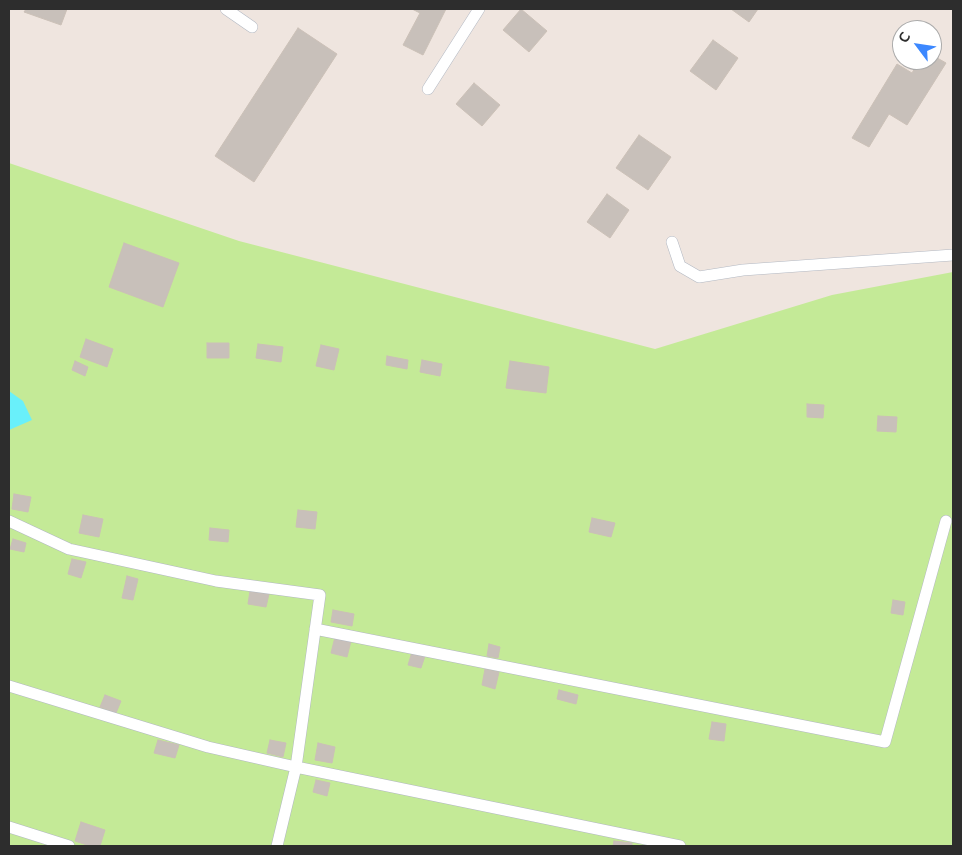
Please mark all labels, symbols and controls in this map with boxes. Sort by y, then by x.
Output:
north arrow [892,20,942,70]
text: С [894,29,915,47]

